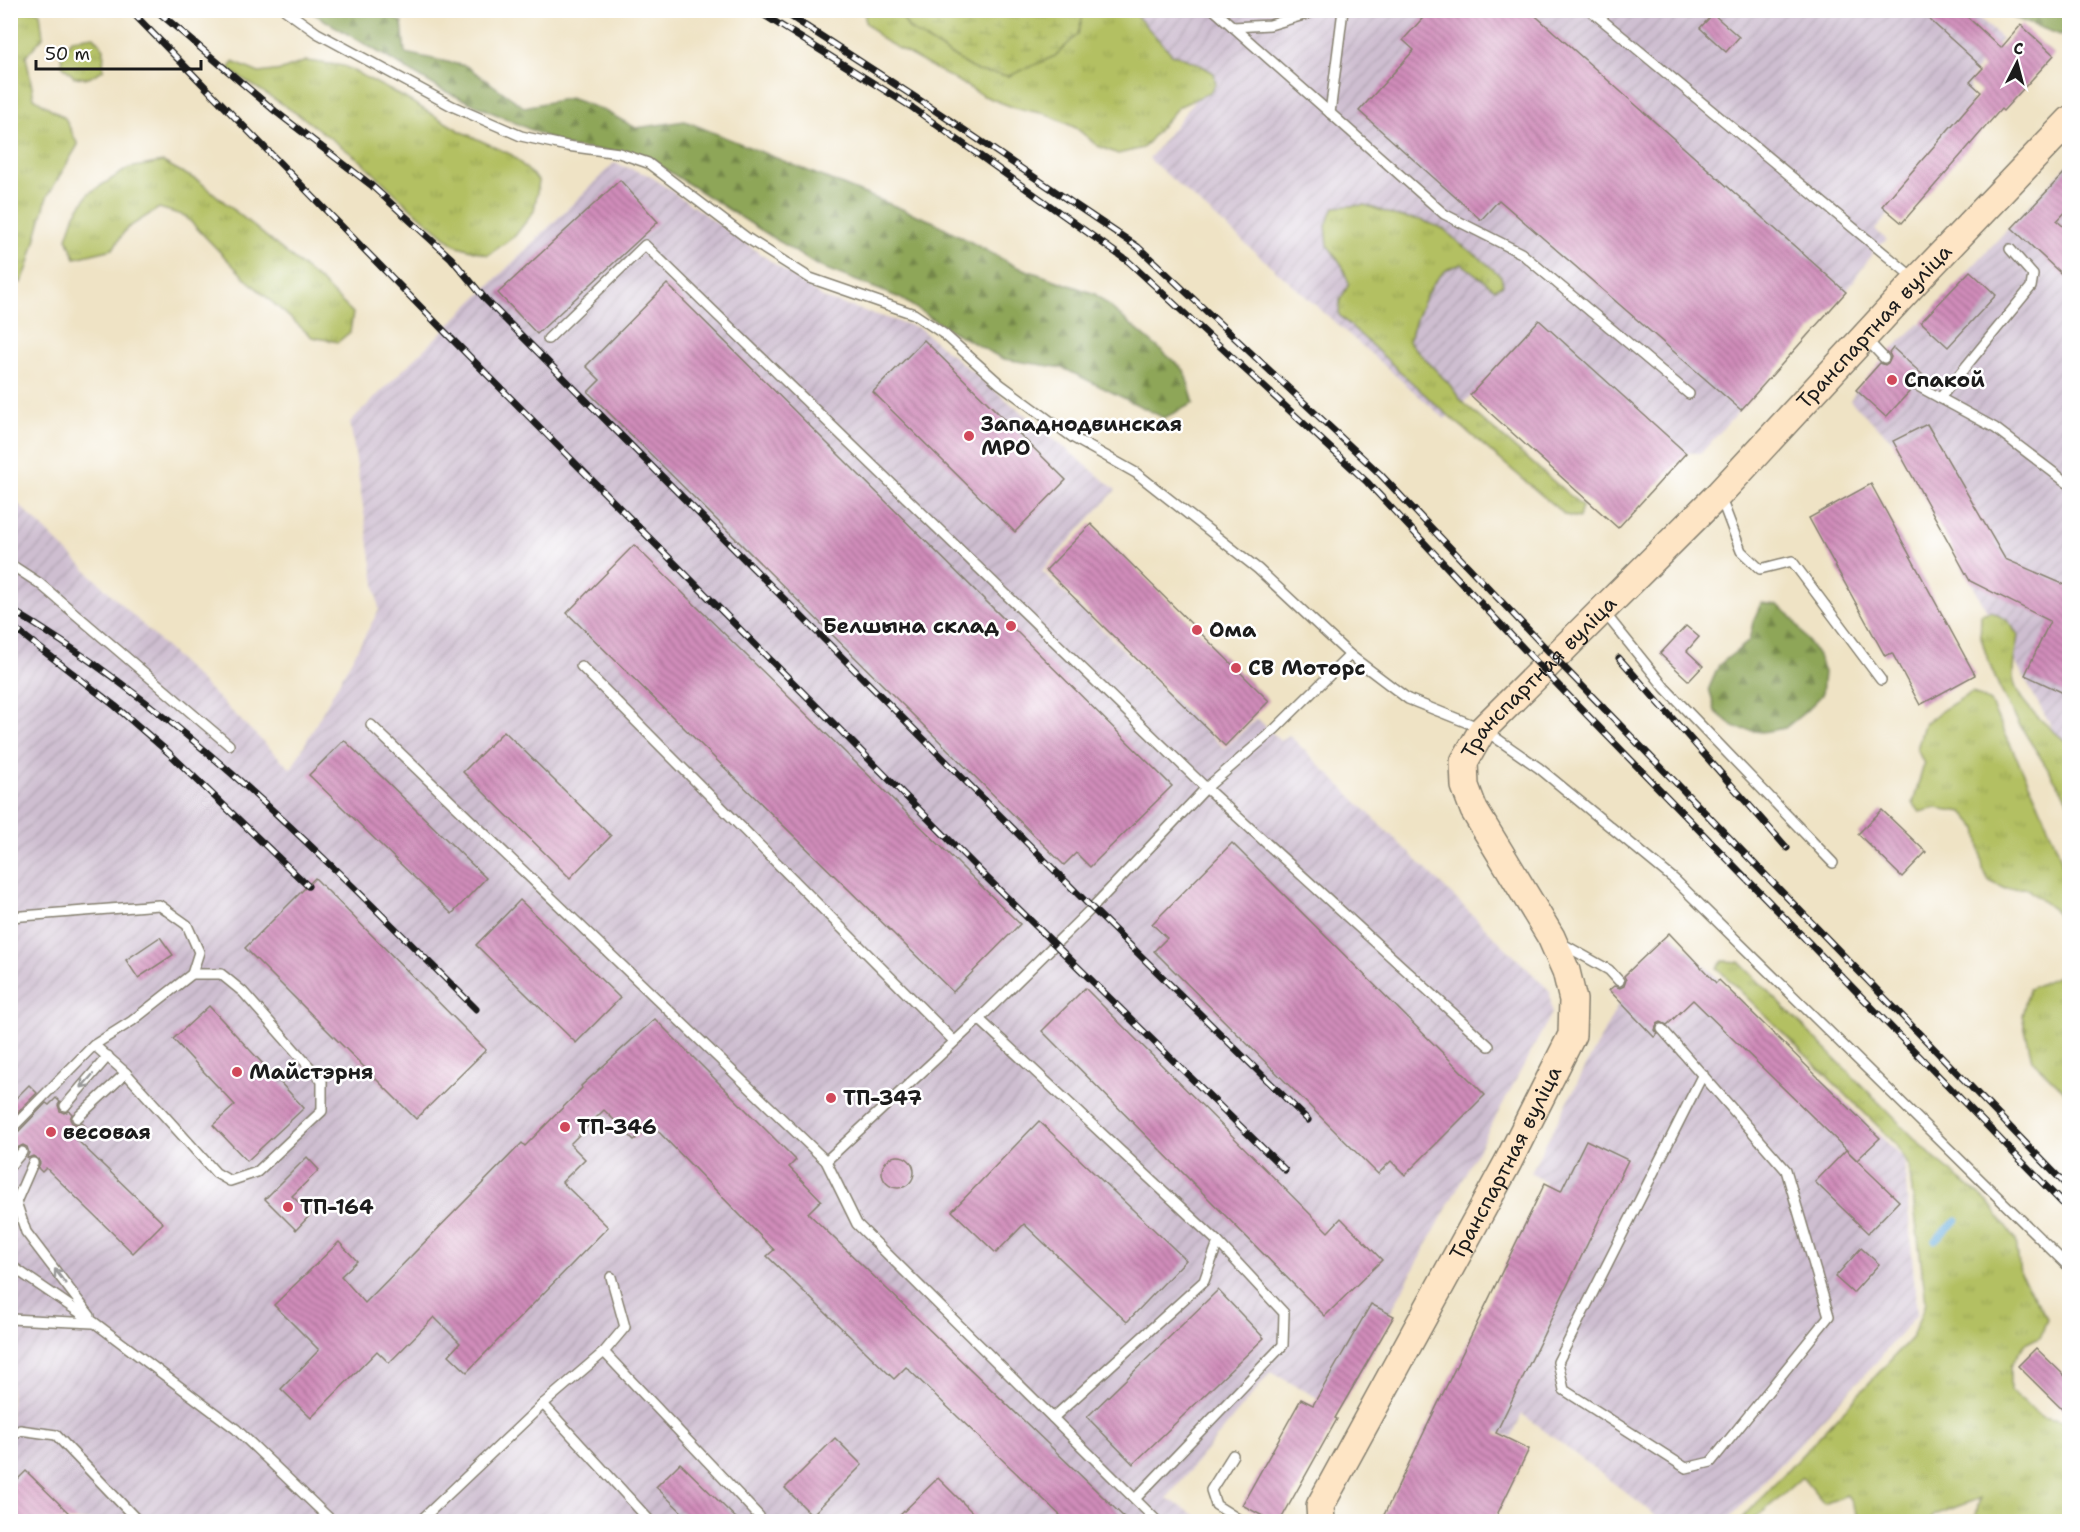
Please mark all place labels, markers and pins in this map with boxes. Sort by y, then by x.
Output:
place label: Спакой [1904,366,1985,394]
marker: Спакой [1885,373,1899,387]
place label: Западнодвинская МРО [981,410,1182,462]
marker: Западнодвинская МРО [962,429,976,443]
place label: Белшына склад [823,612,999,640]
place label: Ома [1209,616,1257,644]
marker: Белшына склад [1004,619,1018,633]
marker: Ома [1190,623,1204,637]
place label: СВ Моторс [1248,654,1366,682]
marker: СВ Моторс [1229,661,1243,675]
place label: Майстэрня [249,1058,373,1086]
marker: Майстэрня [230,1065,244,1079]
place label: ТП-347 [843,1084,922,1112]
marker: ТП-347 [824,1091,838,1105]
place label: ТП-346 [577,1113,657,1141]
place label: весовая [63,1118,151,1146]
marker: ТП-346 [558,1120,572,1134]
marker: весовая [44,1125,58,1139]
place label: ТП-164 [300,1193,374,1221]
marker: ТП-164 [281,1200,295,1214]

